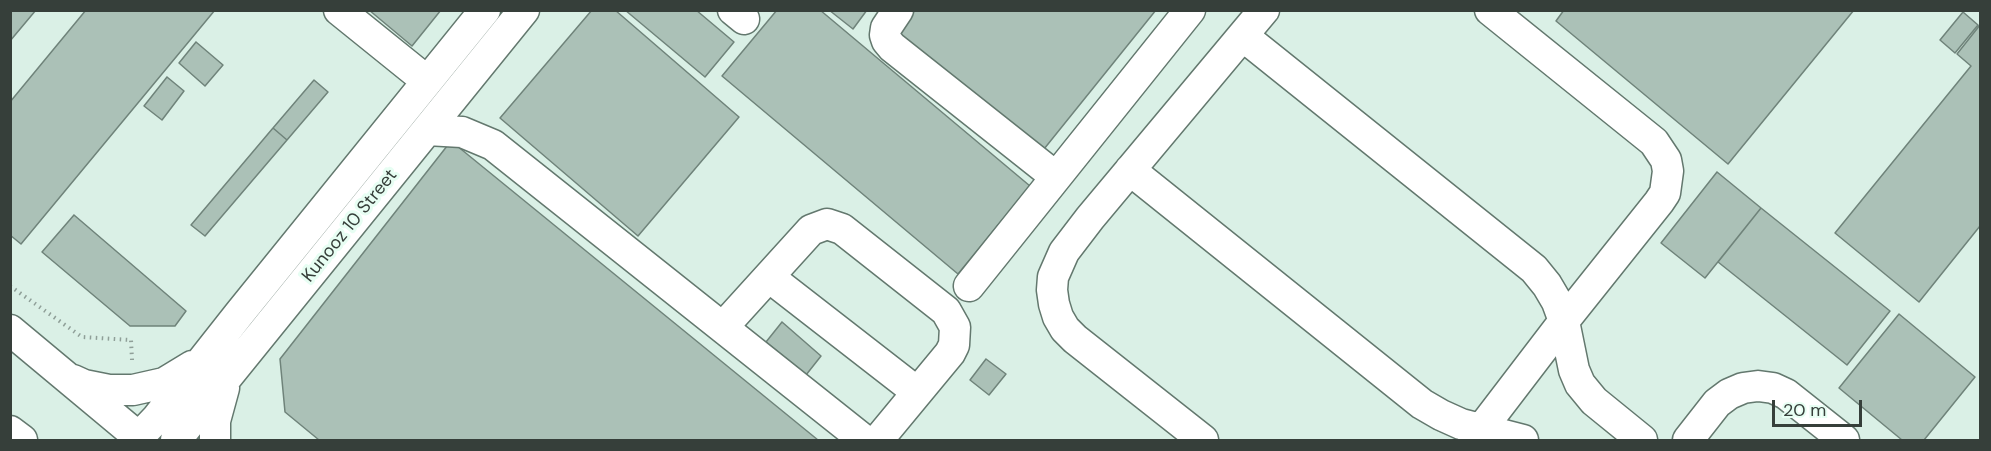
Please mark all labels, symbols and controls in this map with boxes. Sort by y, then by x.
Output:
street label: Kunooz 10 Street [298,165,402,287]
scale bar [1775,388,1865,426]
text: 20 m [1783,398,1826,422]

